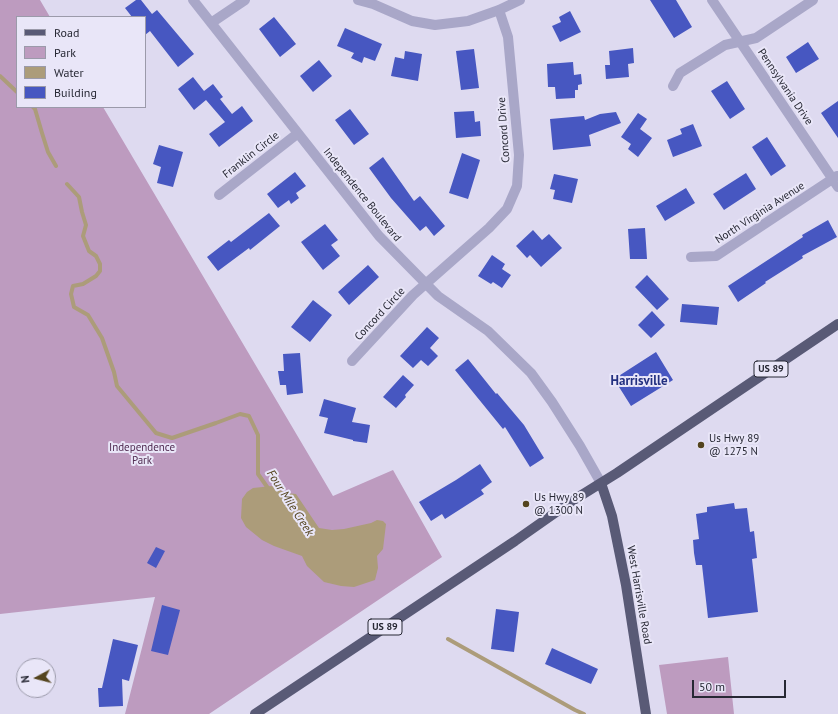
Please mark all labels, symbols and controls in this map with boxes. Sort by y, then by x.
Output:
legend [16,16,146,108]
text: Road [54,25,79,40]
text: Park [54,45,76,60]
street label: Pennsylvania Drive [755,46,815,128]
text: Water [54,65,84,80]
text: Building [54,85,97,100]
street label: Concord Drive [495,97,513,163]
street label: Franklin Circle [220,129,282,181]
street label: Independence Boulevard [320,146,404,244]
street label: North Virginia Avenue [713,179,807,247]
street label: Concord Circle [352,285,408,343]
road number: US 89 [754,361,788,377]
district label: Harrisville [611,373,667,389]
place label: Us Hwy 89 @ 1275 N [709,432,759,458]
marker: Us Hwy 89 @ 1275 N [696,440,706,450]
park label: Independence Park [109,441,175,467]
water label: Four Mile Creek [263,467,317,539]
place label: Us Hwy 89 @ 1300 N [534,491,584,517]
marker: Us Hwy 89 @ 1300 N [521,499,531,509]
street label: West Harrisville Road [624,545,654,645]
road number: US 89 [368,619,402,635]
north arrow [16,658,56,698]
scale bar [694,672,788,698]
text: N [18,675,32,684]
text: 50 m [699,679,725,694]

